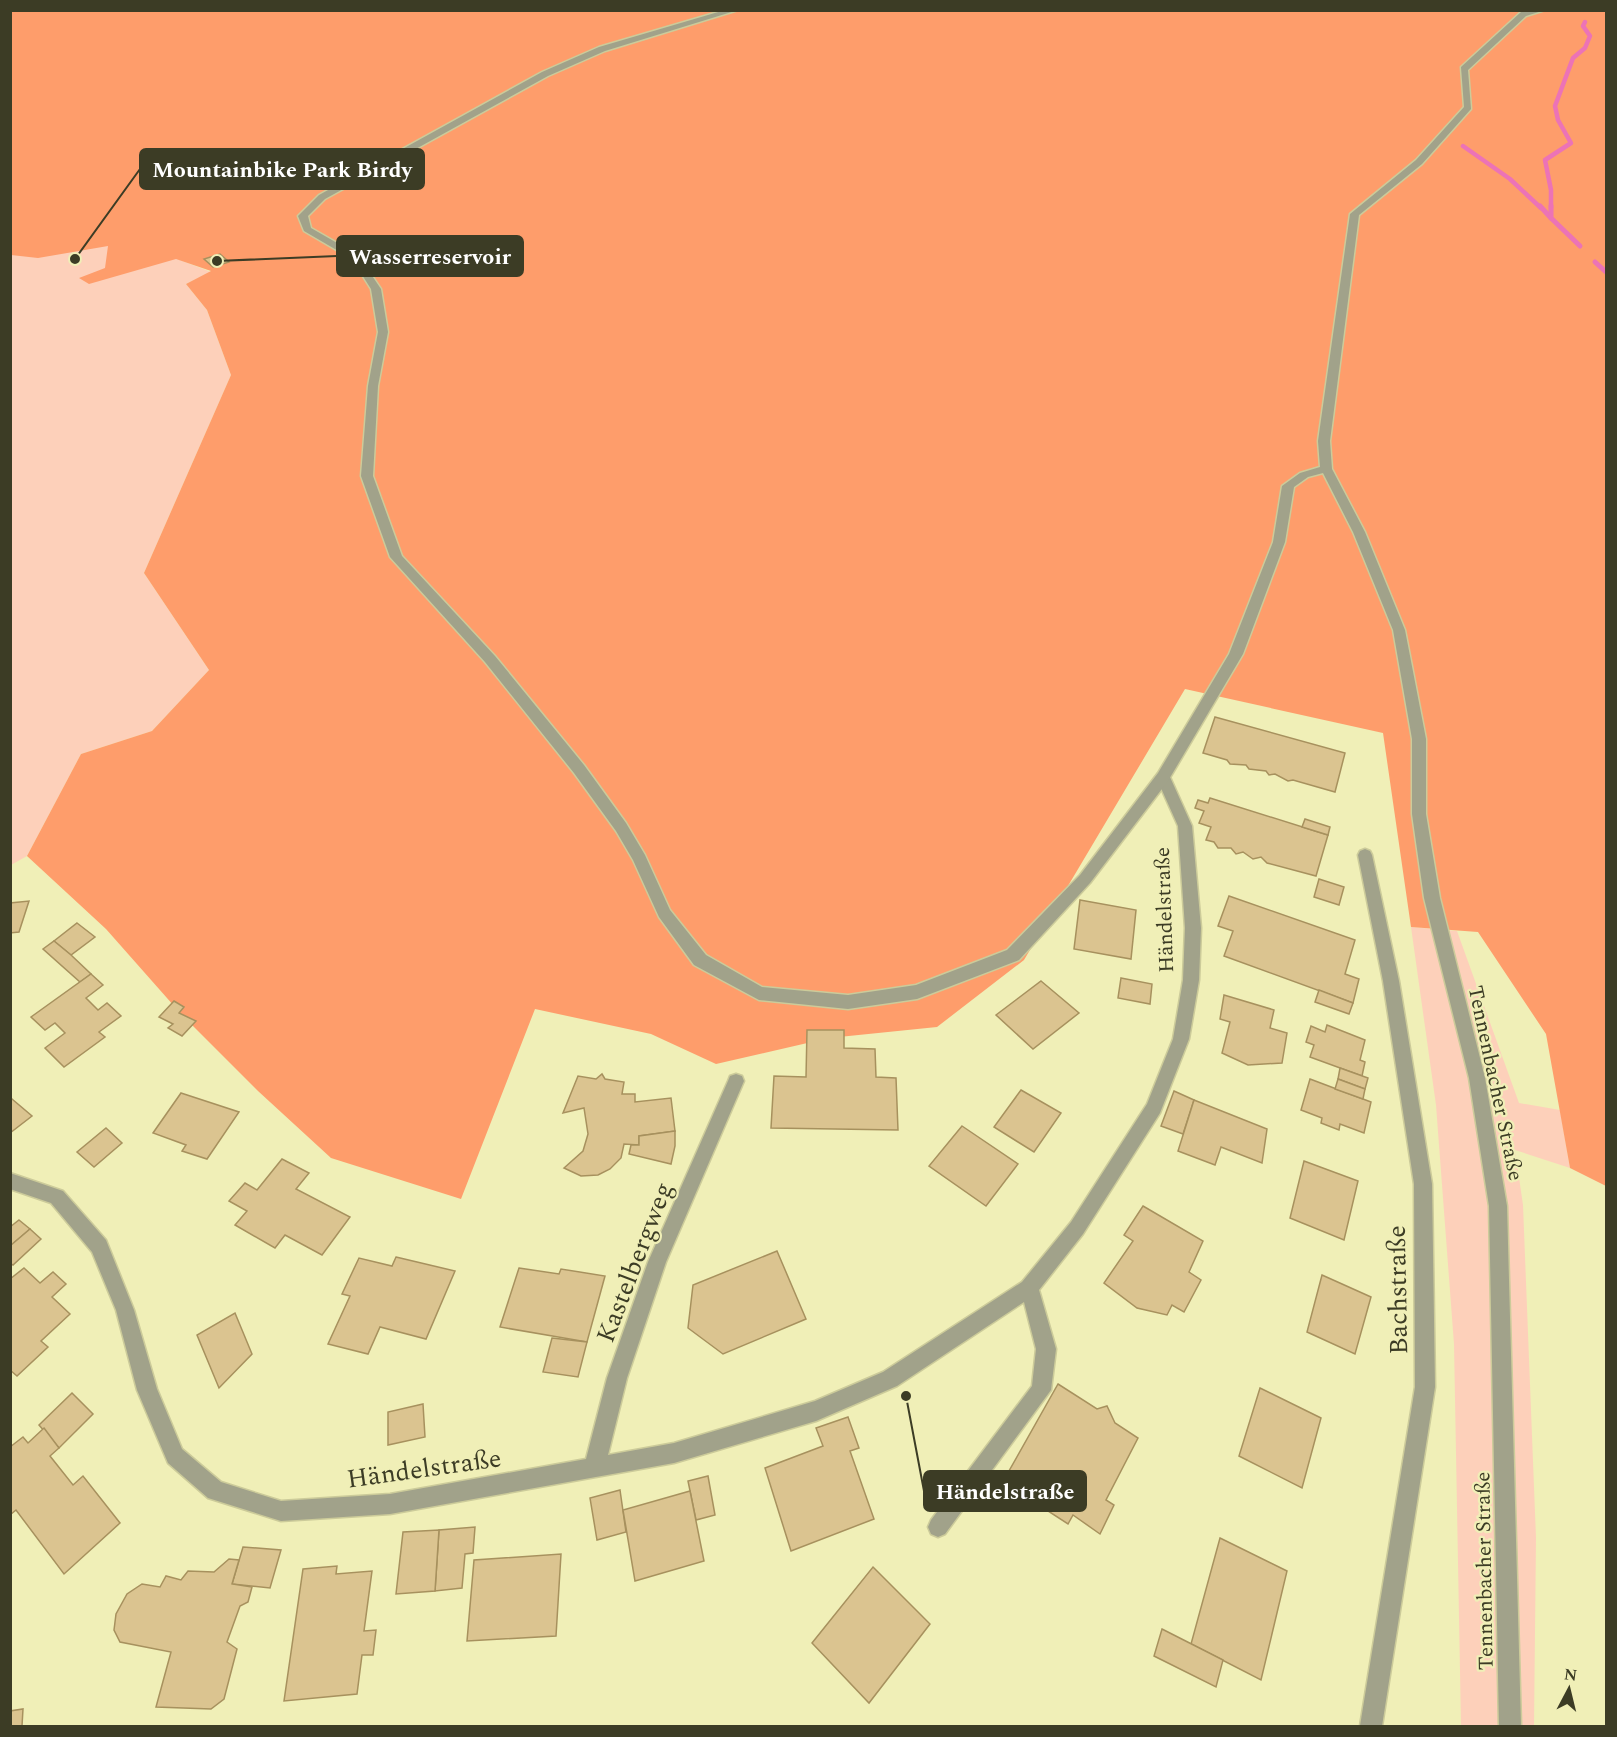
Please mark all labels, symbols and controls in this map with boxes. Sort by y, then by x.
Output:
callout: Mountainbike Park Birdy [140,149,424,189]
text: Mountainbike Park Birdy [152,154,414,187]
callout: Wasserreservoir [337,236,523,276]
text: Wasserreservoir [349,241,512,274]
street label: Händelstraße [1147,847,1183,973]
street label: Tennenbacher Straße [1459,983,1531,1184]
street label: Kastelbergweg [586,1176,684,1349]
street label: Bachstraße [1377,1225,1419,1355]
street label: Händelstraße [344,1438,504,1500]
callout: Händelstraße [924,1471,1086,1511]
street label: Tennenbacher Straße [1467,1471,1503,1671]
text: Händelstraße [936,1476,1074,1509]
north arrow [1539,1659,1599,1719]
text: N [1563,1662,1579,1688]

